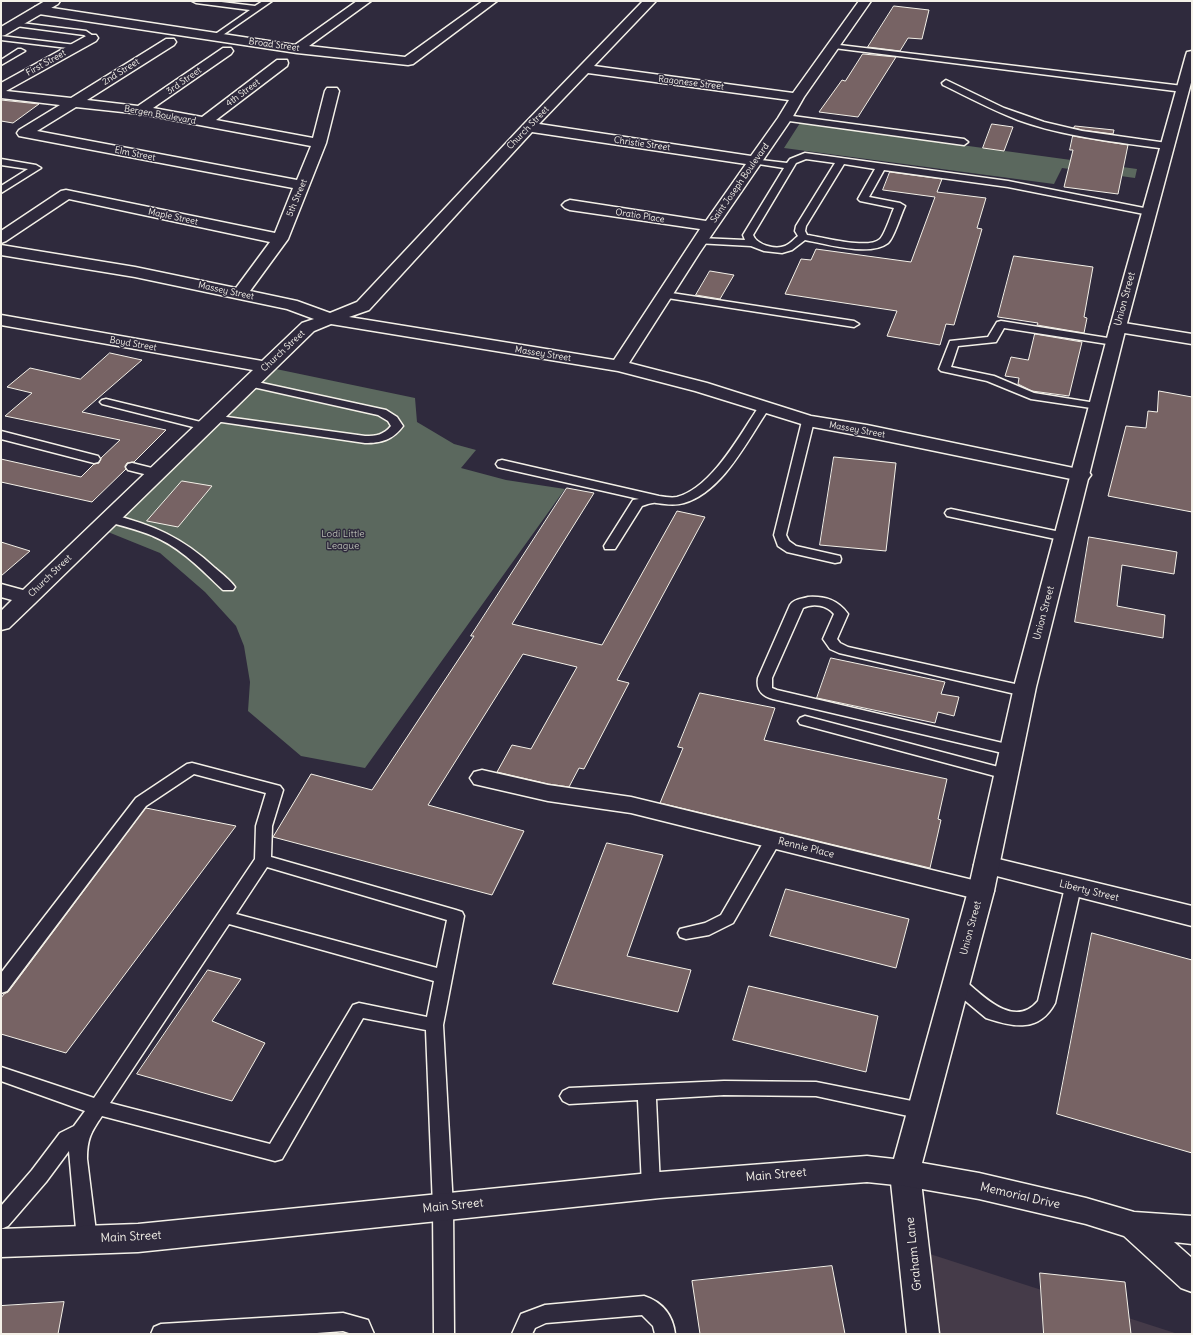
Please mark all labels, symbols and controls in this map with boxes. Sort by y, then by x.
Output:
street label: Broad Street [248,36,300,54]
street label: First Street [24,48,68,78]
street label: 2nd Street [100,56,142,88]
street label: 3rd Street [164,65,204,97]
street label: Ragonese Street [658,74,724,92]
street label: 4th Street [224,77,262,109]
street label: Bergen Boulevard [123,103,197,127]
street label: Church Street [505,104,551,152]
street label: Christie Street [613,135,671,153]
street label: Saint Joseph Boulevard [708,141,772,225]
street label: Elm Street [114,145,156,163]
street label: 5th Street [284,178,310,218]
street label: Maple Street [147,206,199,228]
street label: Oratio Place [615,207,665,225]
street label: Union Street [1112,271,1138,327]
street label: Massey Street [197,280,255,302]
street label: Church Street [259,328,307,374]
street label: Boyd Street [109,335,157,353]
street label: Massey Street [514,344,572,364]
street label: Massey Street [828,420,886,440]
park label: Lodi Little League [321,528,365,552]
street label: Church Street [26,553,74,599]
street label: Union Street [1031,585,1057,641]
street label: Rennie Place [777,835,835,861]
street label: Liberty Street [1058,878,1120,904]
street label: Union Street [958,900,984,956]
street label: Main Street [745,1165,807,1185]
street label: Memorial Drive [979,1180,1061,1212]
street label: Main Street [422,1196,484,1216]
street label: Graham Lane [903,1216,925,1292]
street label: Main Street [100,1228,162,1246]

